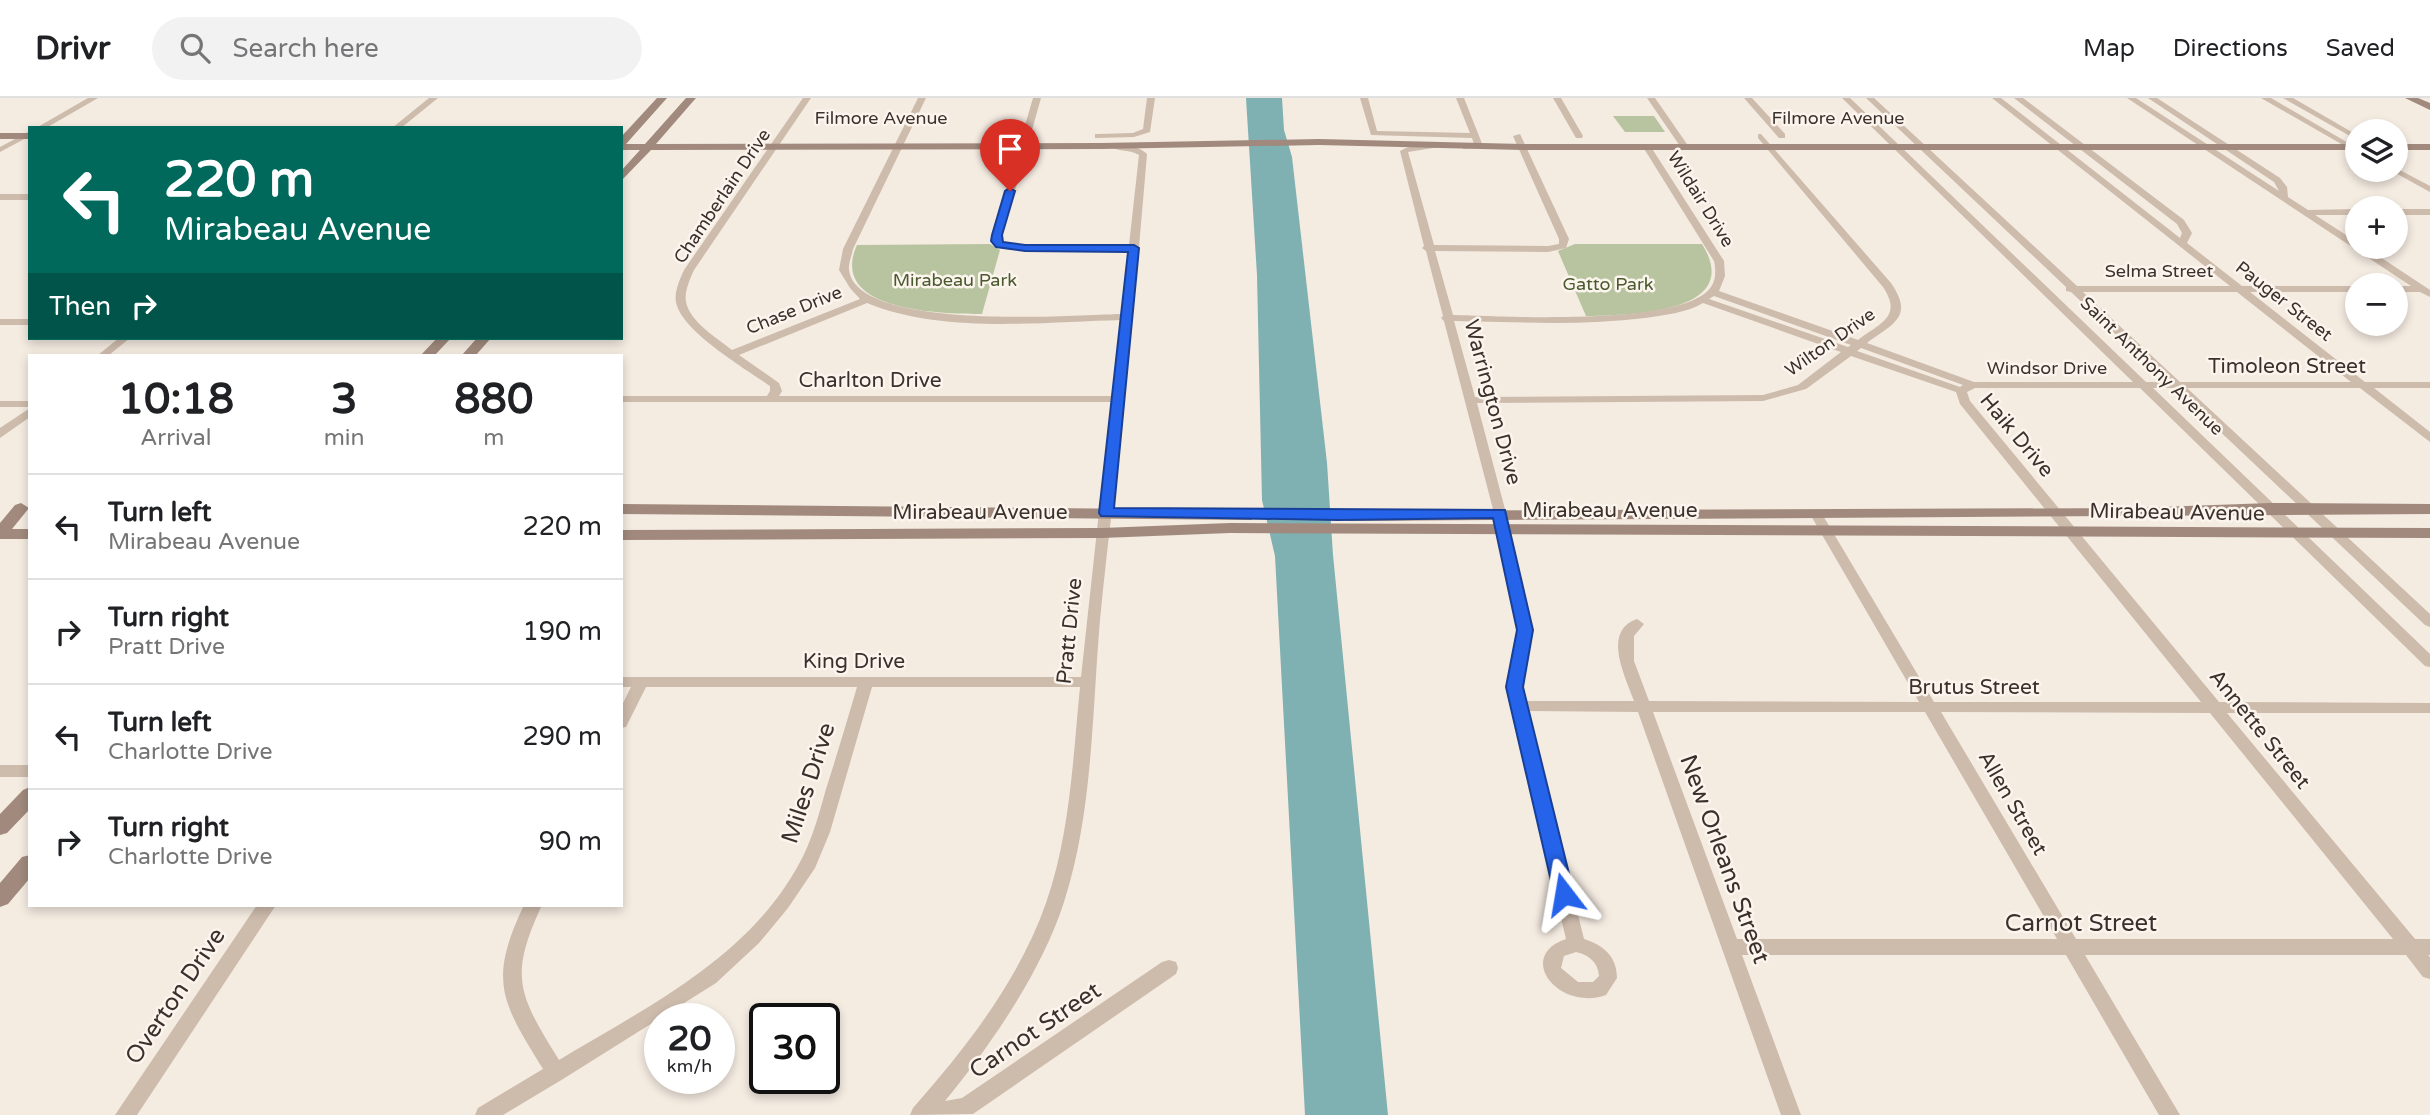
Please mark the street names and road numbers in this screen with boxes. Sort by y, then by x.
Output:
street label: Filmore Avenue [814,107,948,129]
street label: Filmore Avenue [1771,107,1905,129]
street label: Chamberlain Drive [669,125,775,267]
street label: Wildair Drive [1663,147,1739,251]
street label: Pauger Street [2231,256,2337,346]
street label: Selma Street [2105,260,2213,282]
street label: Chase Drive [743,281,845,339]
street label: Saint Anthony Avenue [2076,292,2228,440]
street label: Wilton Drive [1781,303,1879,381]
street label: Warrington Drive [1458,317,1527,488]
street label: Timoleon Street [2208,354,2366,379]
street label: Windsor Drive [1987,357,2107,379]
street label: Charlton Drive [798,368,942,393]
street label: Haik Drive [1974,388,2059,482]
street label: Mirabeau Avenue [1522,498,1698,523]
street label: Mirabeau Avenue [2089,498,2265,527]
street label: Mirabeau Avenue [892,500,1068,525]
street label: Pratt Drive [1051,577,1088,685]
street label: King Drive [803,649,905,674]
street label: Annette Street [2204,665,2315,794]
street label: Brutus Street [1908,675,2040,700]
street label: Miles Drive [775,719,842,847]
street label: Allen Street [1973,747,2052,860]
street label: New Orleans Street [1673,751,1776,968]
street label: Carnot Street [2005,909,2157,938]
street label: Overton Drive [119,923,232,1070]
street label: Carnot Street [964,976,1107,1085]

